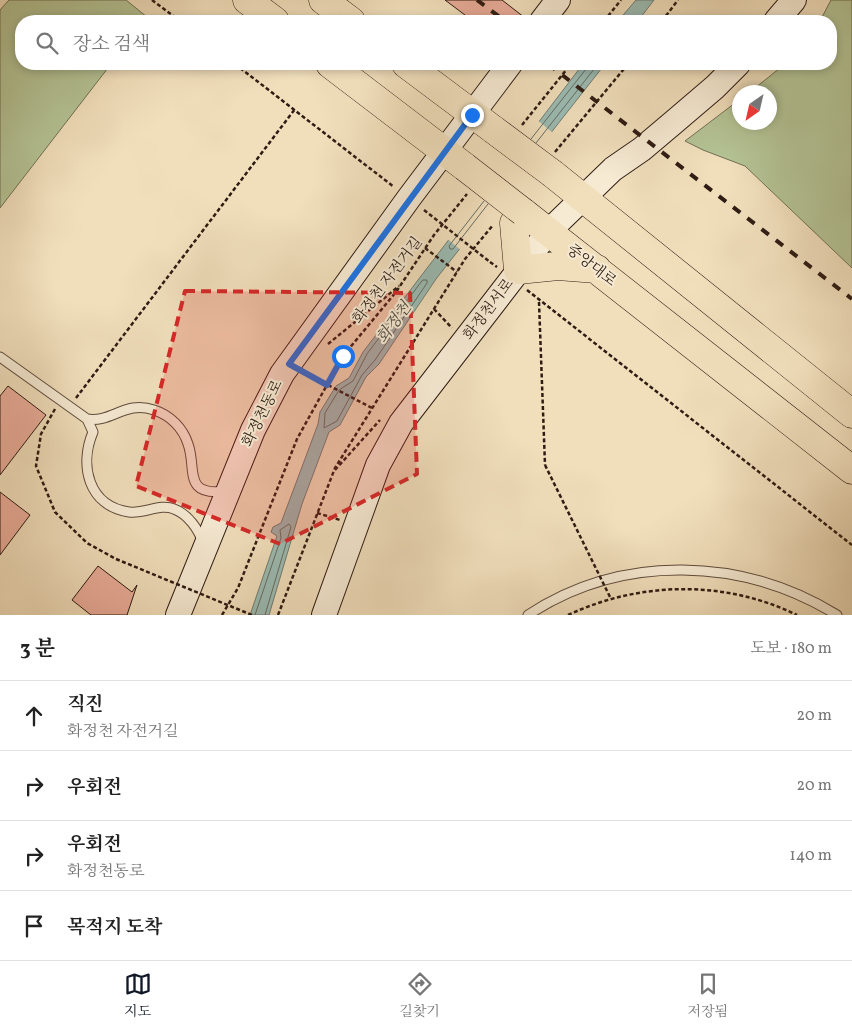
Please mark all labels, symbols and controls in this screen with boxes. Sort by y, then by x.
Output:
search box [15,15,837,70]
icon: search [33,29,61,57]
text: 장소 검색 [73,32,150,58]
north arrow [732,85,777,130]
route end [461,104,484,127]
street label: 화정천 자전거길 [348,233,426,327]
street label: 중앙대로 [562,240,621,293]
street label: 화정천서로 [459,274,520,345]
water label: 화정천 [372,298,414,346]
route start [332,345,355,368]
street label: 화정천동로 [238,376,289,451]
text: 3 분 [20,635,55,664]
text: 도보 · 180 m [750,638,832,660]
text: 직진 [67,692,104,718]
icon: ahead [20,702,48,730]
text: 20 m [797,705,832,727]
text: 화정천 자전거길 [67,721,178,743]
icon: right [20,772,48,800]
text: 우회전 [67,775,122,801]
text: 20 m [797,775,832,797]
text: 우회전 [67,832,122,858]
icon: right [20,842,48,870]
text: 140 m [790,845,832,867]
text: 화정천동로 [67,861,144,883]
icon: arrive [20,912,48,940]
text: 목적지 도착 [67,915,163,941]
tab: 지도 [124,970,152,1022]
tab: 길찾기 [399,970,440,1022]
tab: 저장됨 [688,970,728,1022]

